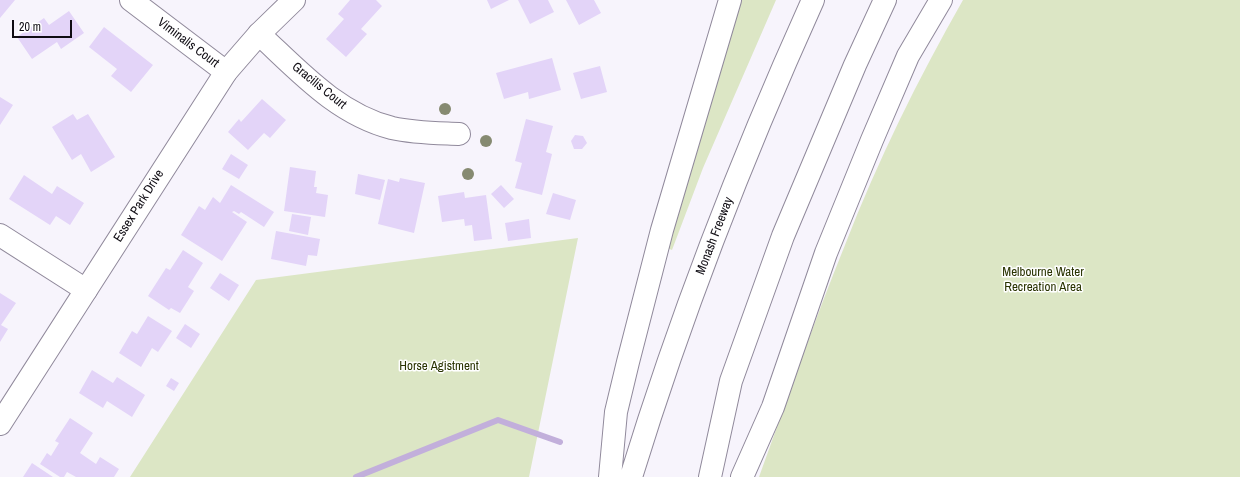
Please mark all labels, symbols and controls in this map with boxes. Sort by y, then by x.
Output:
scale bar [14,12,74,38]
street label: Viminalis Court [154,15,222,71]
text: 20 m [19,19,41,35]
street label: Gracilis Court [289,59,349,113]
street label: Essex Park Drive [111,167,167,245]
street label: Monash Freeway [693,195,737,277]
park label: Melbourne Water Recreation Area [1002,265,1084,296]
park label: Horse Agistment [399,359,479,375]

